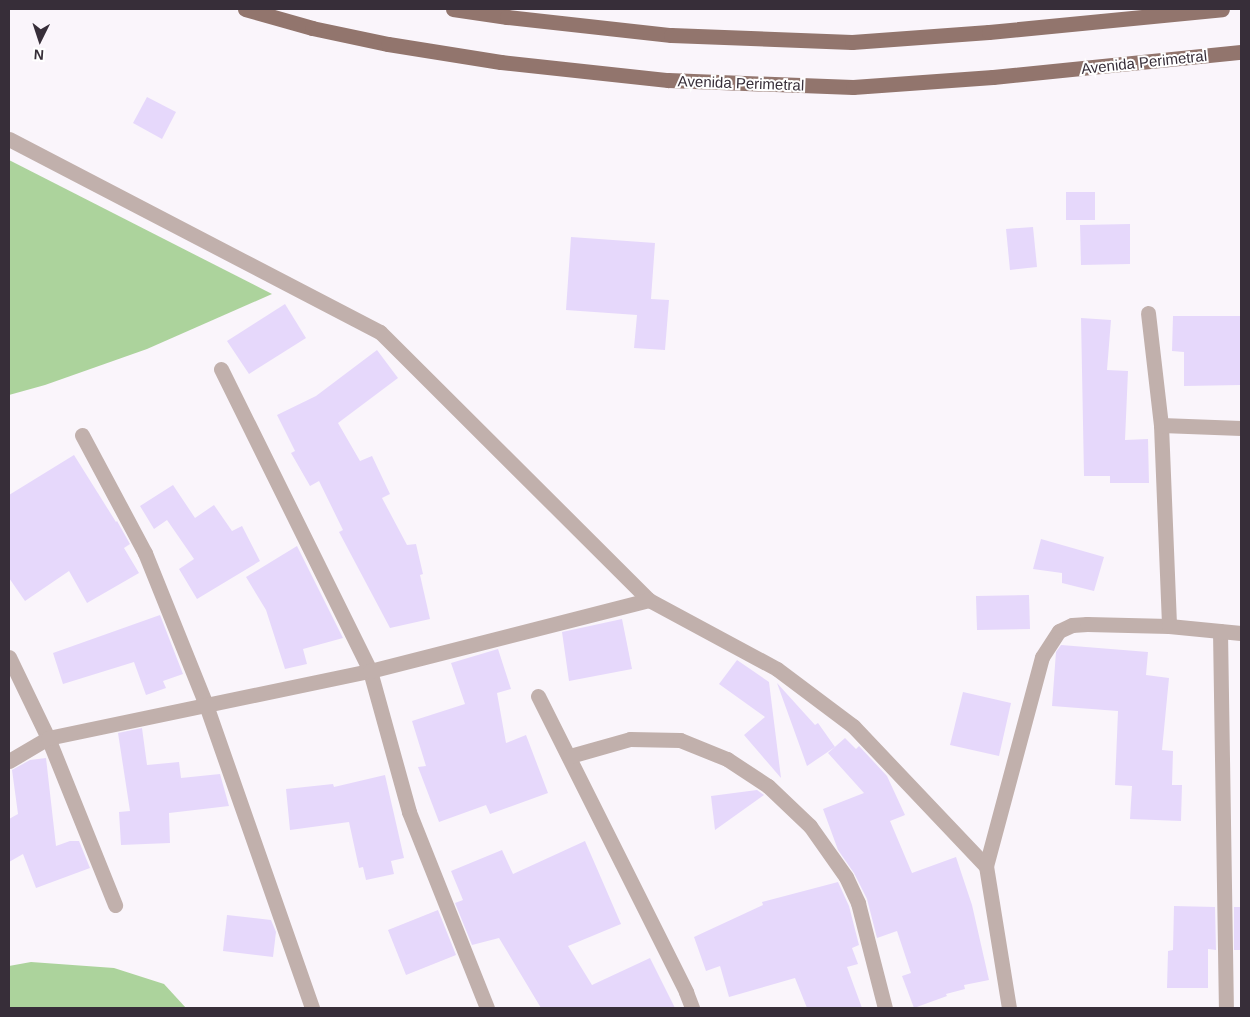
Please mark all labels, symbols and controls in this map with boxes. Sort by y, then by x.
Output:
north arrow [15,15,65,65]
street label: Avenida Perimetral [1080,46,1208,78]
text: N [33,47,45,63]
street label: Avenida Perimetral [677,72,805,94]

